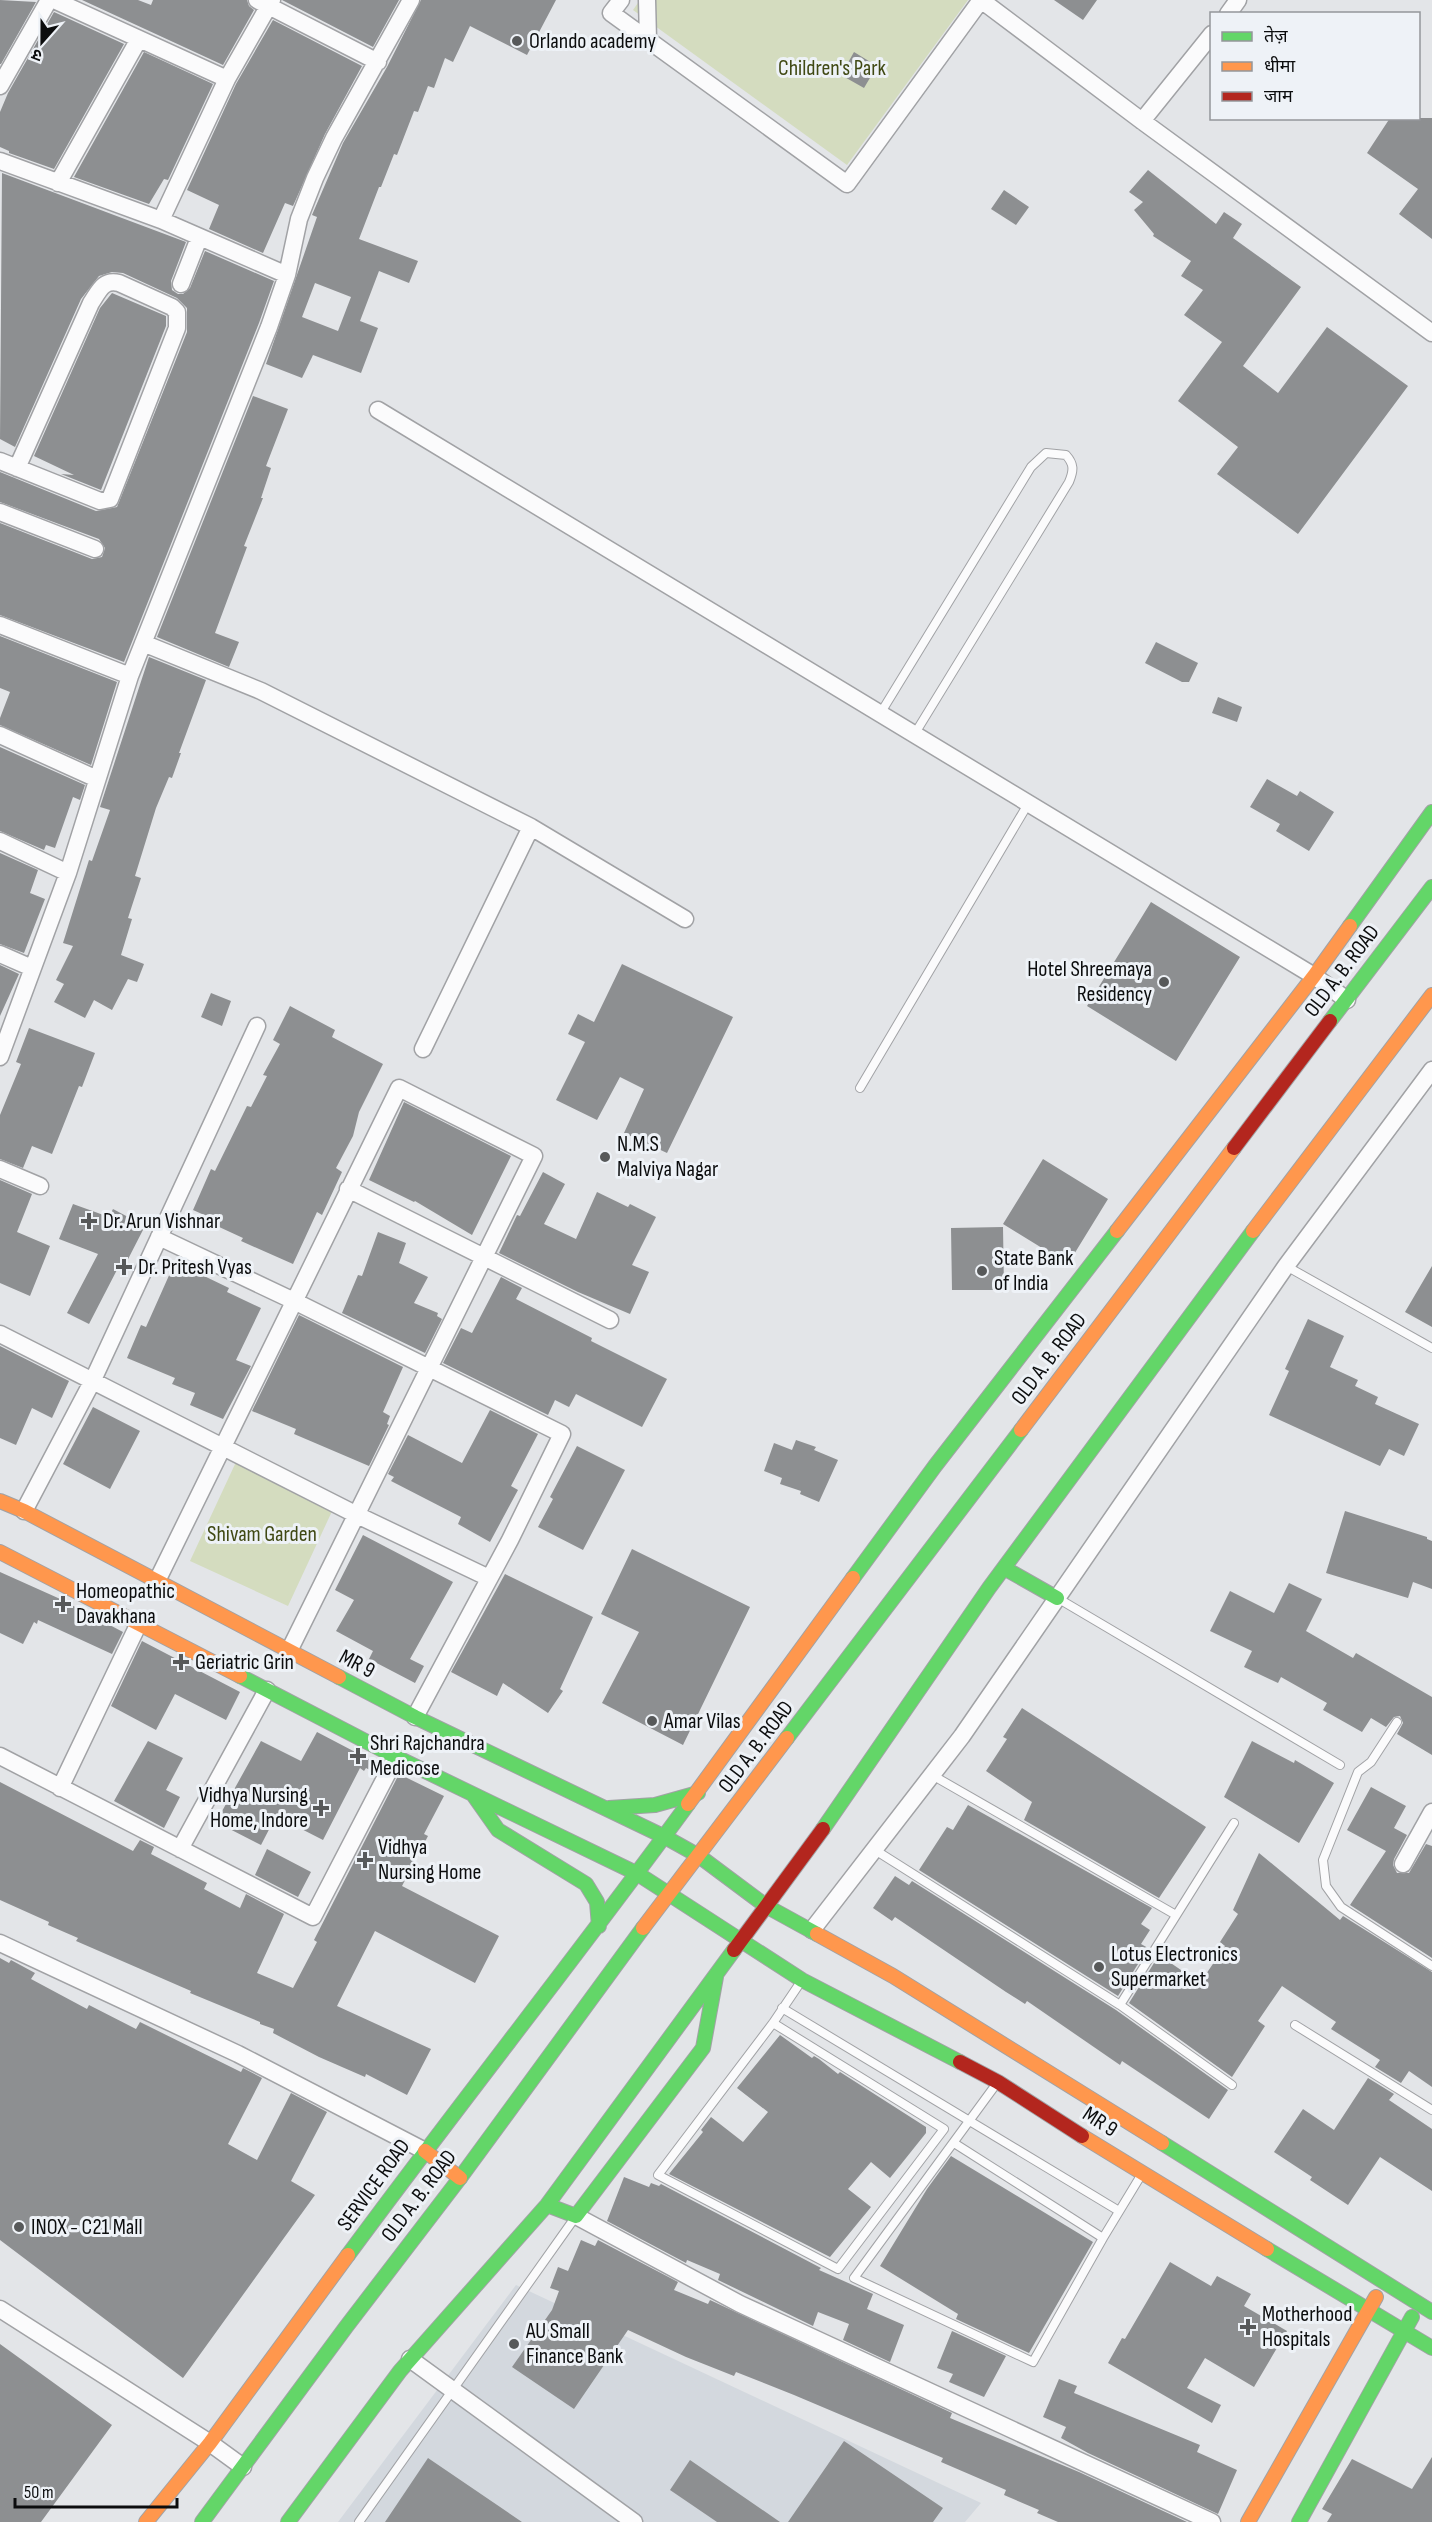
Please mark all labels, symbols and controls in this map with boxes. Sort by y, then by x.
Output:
north arrow [12,12,72,72]
legend [1210,12,1420,120]
text: तेज़ [1264,25,1288,47]
place label: Orlando academy [529,28,656,55]
marker: Orlando academy [510,34,524,48]
text: उ [29,44,45,65]
park label: Children's Park [778,55,887,82]
text: धीमा [1264,56,1295,77]
text: जाम [1264,86,1294,107]
street label: OLD A. B. ROAD [1299,919,1385,1023]
place label: Hotel Shreemaya Residency [1027,956,1152,1008]
marker: Hotel Shreemaya Residency [1157,975,1171,989]
place label: N.M.S Malviya Nagar [617,1131,718,1183]
marker: N.M.S Malviya Nagar [598,1150,612,1164]
place label: Dr. Arun Vishnar [103,1208,220,1235]
marker: Dr. Arun Vishnar [80,1212,98,1230]
place label: State Bank of India [994,1245,1074,1297]
place label: Dr. Pritesh Vyas [138,1254,252,1281]
marker: Dr. Pritesh Vyas [115,1258,133,1276]
marker: State Bank of India [975,1264,989,1278]
street label: OLD A. B. ROAD [1006,1307,1092,1411]
park label: Shivam Garden [207,1521,317,1548]
place label: Homeopathic Davakhana [76,1578,175,1630]
marker: Homeopathic Davakhana [54,1595,72,1613]
street label: MR 9 [335,1644,379,1684]
place label: Geriatric Grin [195,1649,294,1676]
marker: Geriatric Grin [172,1653,190,1671]
street label: OLD A. B. ROAD [713,1695,799,1799]
place label: Amar Vilas [663,1708,741,1735]
marker: Amar Vilas [645,1714,659,1728]
place label: Shri Rajchandra Medicose [370,1730,485,1782]
marker: Shri Rajchandra Medicose [351,1749,365,1763]
place label: Vidhya Nursing Home, Indore [199,1782,308,1834]
marker: Vidhya Nursing Home, Indore [312,1799,330,1817]
place label: Vidhya Nursing Home [378,1834,481,1886]
marker: Vidhya Nursing Home [356,1851,374,1869]
place label: Lotus Electronics Supermarket [1111,1941,1238,1993]
marker: Lotus Electronics Supermarket [1092,1960,1106,1974]
street label: MR 9 [1077,2101,1123,2143]
street label: SERVICE ROAD [332,2134,416,2236]
street label: OLD A. B. ROAD [376,2144,462,2248]
place label: INOX - C21 Mall [31,2214,143,2241]
marker: INOX - C21 Mall [12,2220,26,2234]
place label: Motherhood Hospitals [1262,2301,1352,2353]
place label: AU Small Finance Bank [525,2318,624,2370]
marker: Motherhood Hospitals [1239,2318,1257,2336]
marker: AU Small Finance Bank [507,2337,521,2351]
scale bar [15,2471,177,2509]
text: 50 m [24,2482,54,2503]

